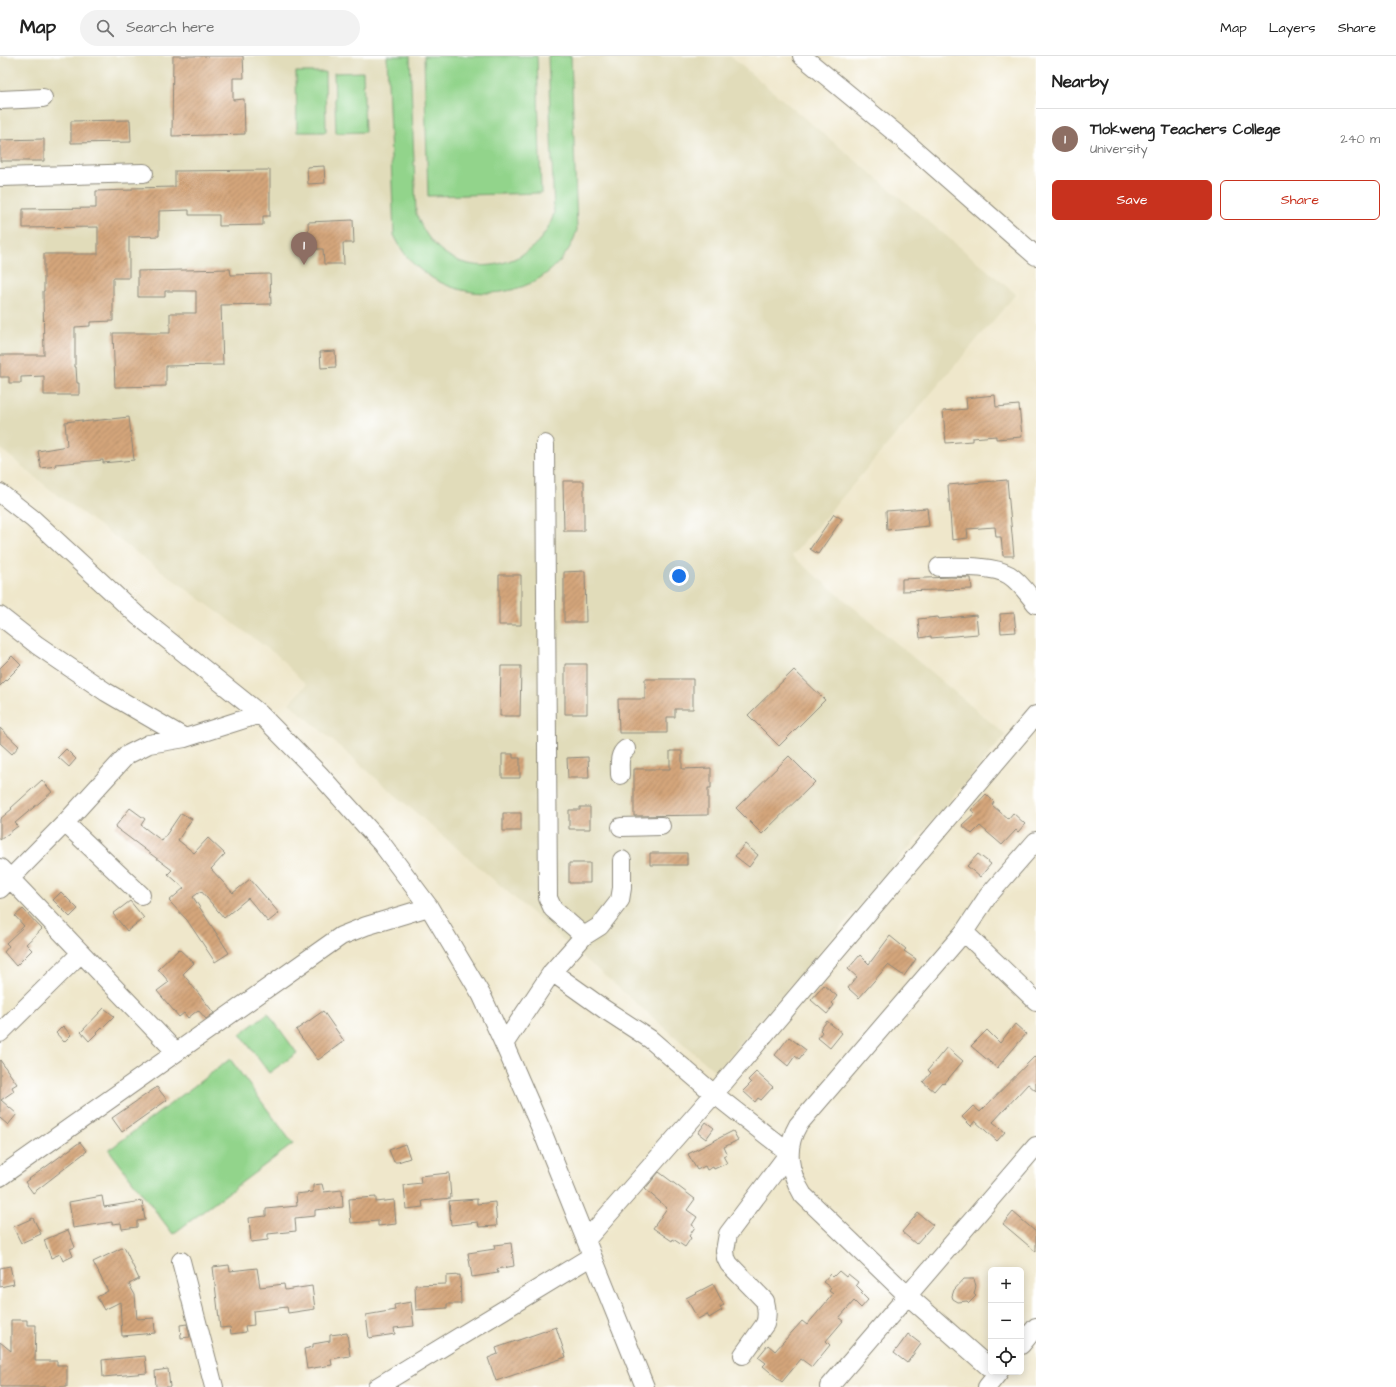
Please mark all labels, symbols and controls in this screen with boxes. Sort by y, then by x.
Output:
search box [80,10,360,46]
text: Map [20,14,56,41]
icon: search [94,17,116,39]
text: Search here [126,17,215,38]
text: Map [1220,18,1247,38]
text: Layers [1269,18,1316,38]
text: Share [1338,18,1376,38]
text: Nearby [1052,70,1109,94]
text: Tlokweng Teachers College [1090,119,1281,140]
text: 1 [1064,130,1066,148]
text: 240 m [1340,130,1380,148]
text: University [1090,140,1148,158]
button: Save [1052,180,1212,220]
button: Share [1220,180,1380,220]
pin: 1 [291,232,317,265]
your location [669,566,689,586]
map controls [988,1267,1024,1375]
button: + [988,1267,1024,1303]
button: − [988,1303,1024,1339]
button: locate [988,1339,1024,1375]

